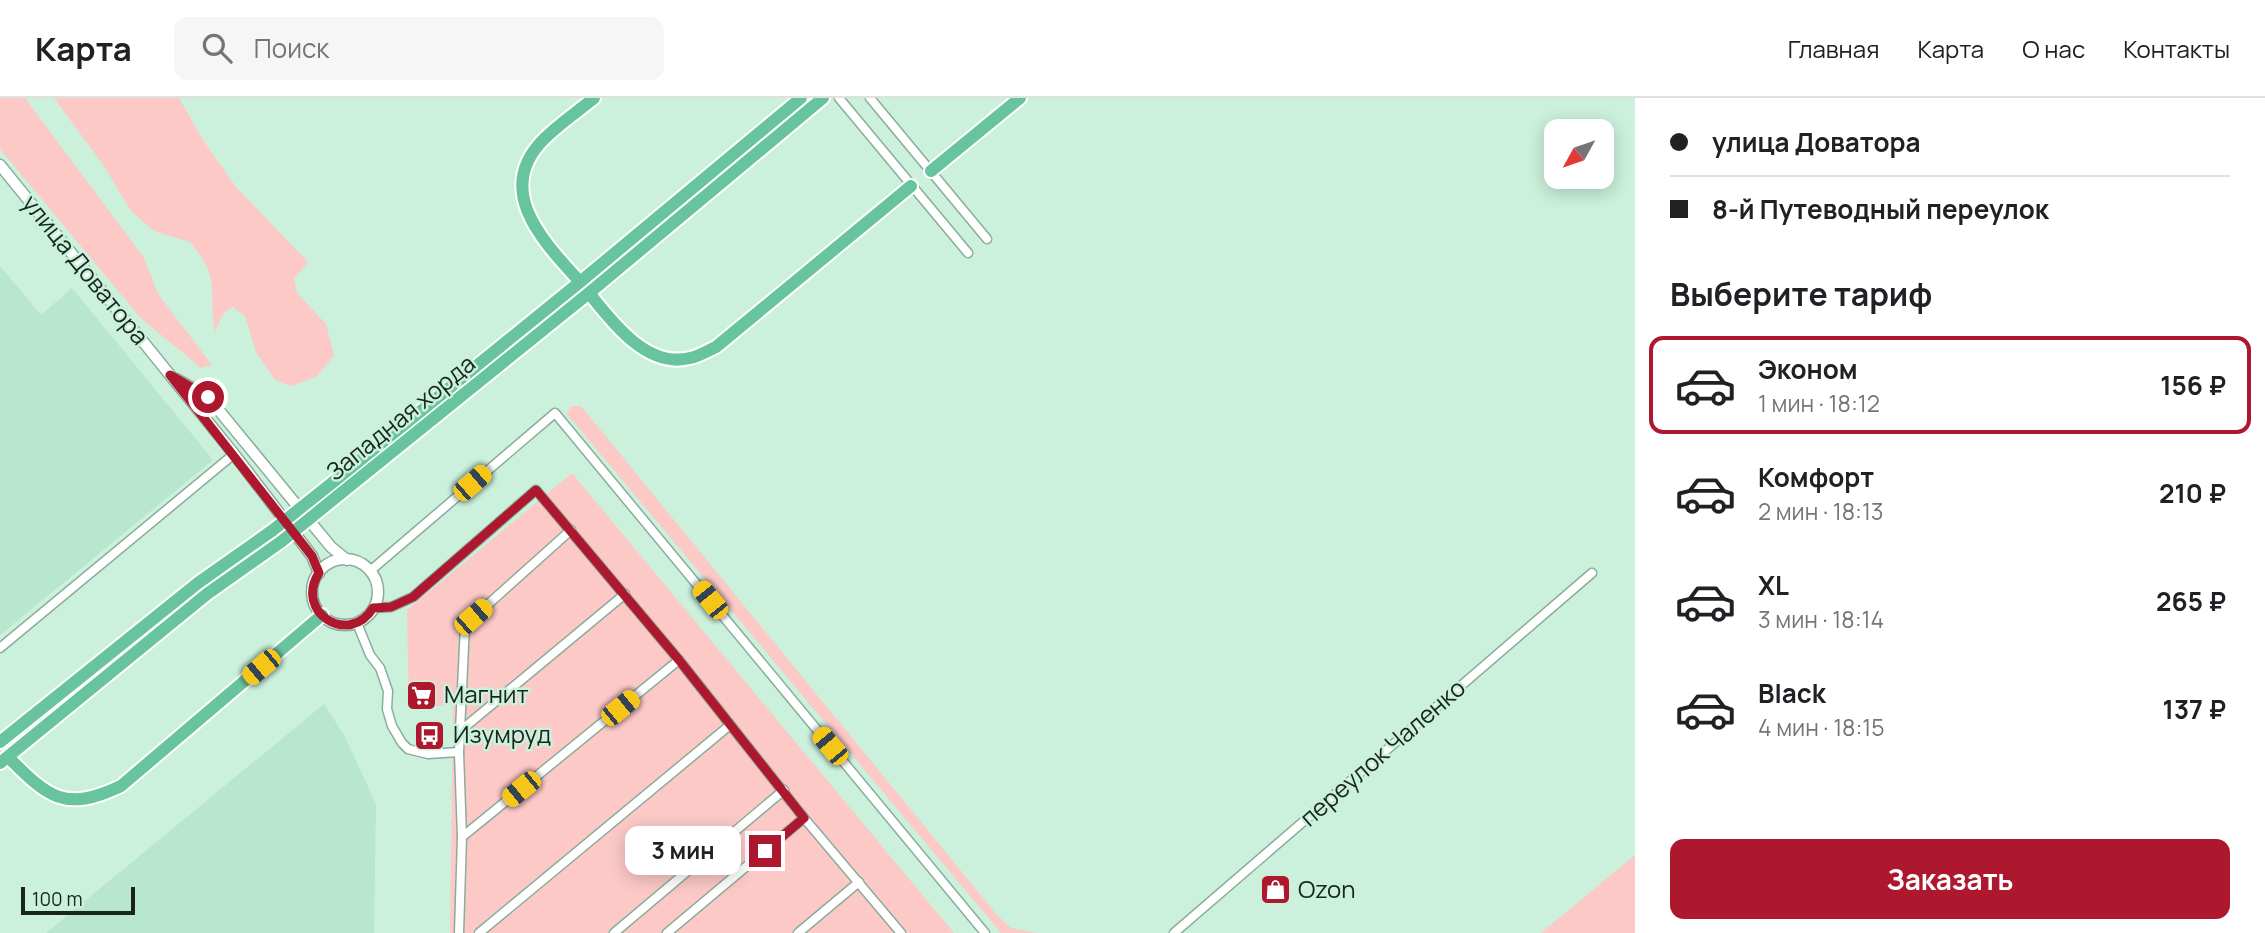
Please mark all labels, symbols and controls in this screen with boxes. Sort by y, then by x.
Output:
search box [174,17,664,80]
text: Карта [35,26,132,71]
icon: search [198,29,236,67]
text: Поиск [254,30,329,66]
text: Главная [1788,32,1879,65]
text: Карта [1917,32,1984,65]
text: О нас [2022,32,2085,65]
text: Контакты [2123,32,2230,65]
north arrow [1544,119,1614,189]
map controls [1544,119,1614,189]
text: улица Доватора [1712,124,1920,160]
street label: улица Доватора [15,187,157,351]
text: 8-й Путеводный переулок [1712,191,2049,227]
text: Выберите тариф [1670,272,1932,316]
street label: Западная хорда [319,346,481,487]
text: Эконом [1758,351,1858,387]
icon: car [1674,354,1737,417]
text: 156 ₽ [2160,367,2226,403]
route start [192,381,224,413]
text: 1 мин · 18:12 [1758,387,1880,419]
text: Комфорт [1758,459,1874,495]
car [450,461,495,505]
icon: car [1674,462,1737,525]
text: 210 ₽ [2159,475,2226,511]
text: 2 мин · 18:13 [1758,495,1884,527]
text: XL [1758,567,1789,603]
icon: car [1674,570,1737,633]
car [689,577,732,623]
text: 265 ₽ [2156,583,2226,619]
car [451,595,496,639]
text: 3 мин · 18:14 [1758,603,1884,635]
car [239,645,284,689]
street label: переулок Чаленко [1292,671,1472,833]
text: Black [1758,675,1826,711]
place label: Магнит [444,677,529,710]
supermarket icon: Магнит [404,678,438,712]
icon: car [1674,678,1737,741]
car [598,687,643,729]
text: 137 ₽ [2163,691,2226,727]
text: 4 мин · 18:15 [1758,711,1885,743]
place label: Изумруд [453,717,551,750]
bus stop icon: Изумруд [413,718,447,752]
car [809,723,852,769]
car [499,768,544,810]
callout: 3 мин [625,826,740,876]
text: 3 мин [652,834,714,866]
route end [749,835,781,867]
button: Заказать [1670,839,2230,919]
place label: Ozon [1298,872,1356,905]
shop icon: Ozon [1258,873,1292,907]
scale bar [21,884,135,916]
text: 100 m [32,886,83,912]

